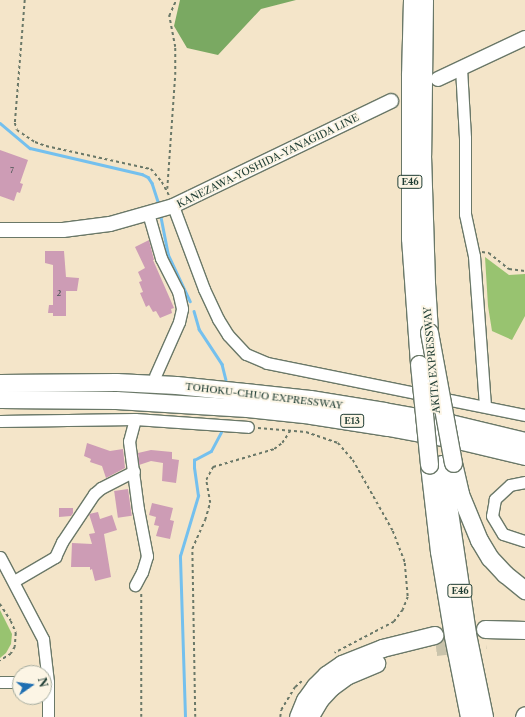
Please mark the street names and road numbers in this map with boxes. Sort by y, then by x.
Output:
street label: KANEZAWA-YOSHIDA-YANAGIDA LINE [175,111,361,211]
road number: E46 [397,175,423,189]
street label: AKITA EXPRESSWAY [421,306,443,414]
street label: TOHOKU-CHUO EXPRESSWAY [185,380,343,412]
road number: E13 [340,414,364,428]
road number: E46 [447,584,473,598]

